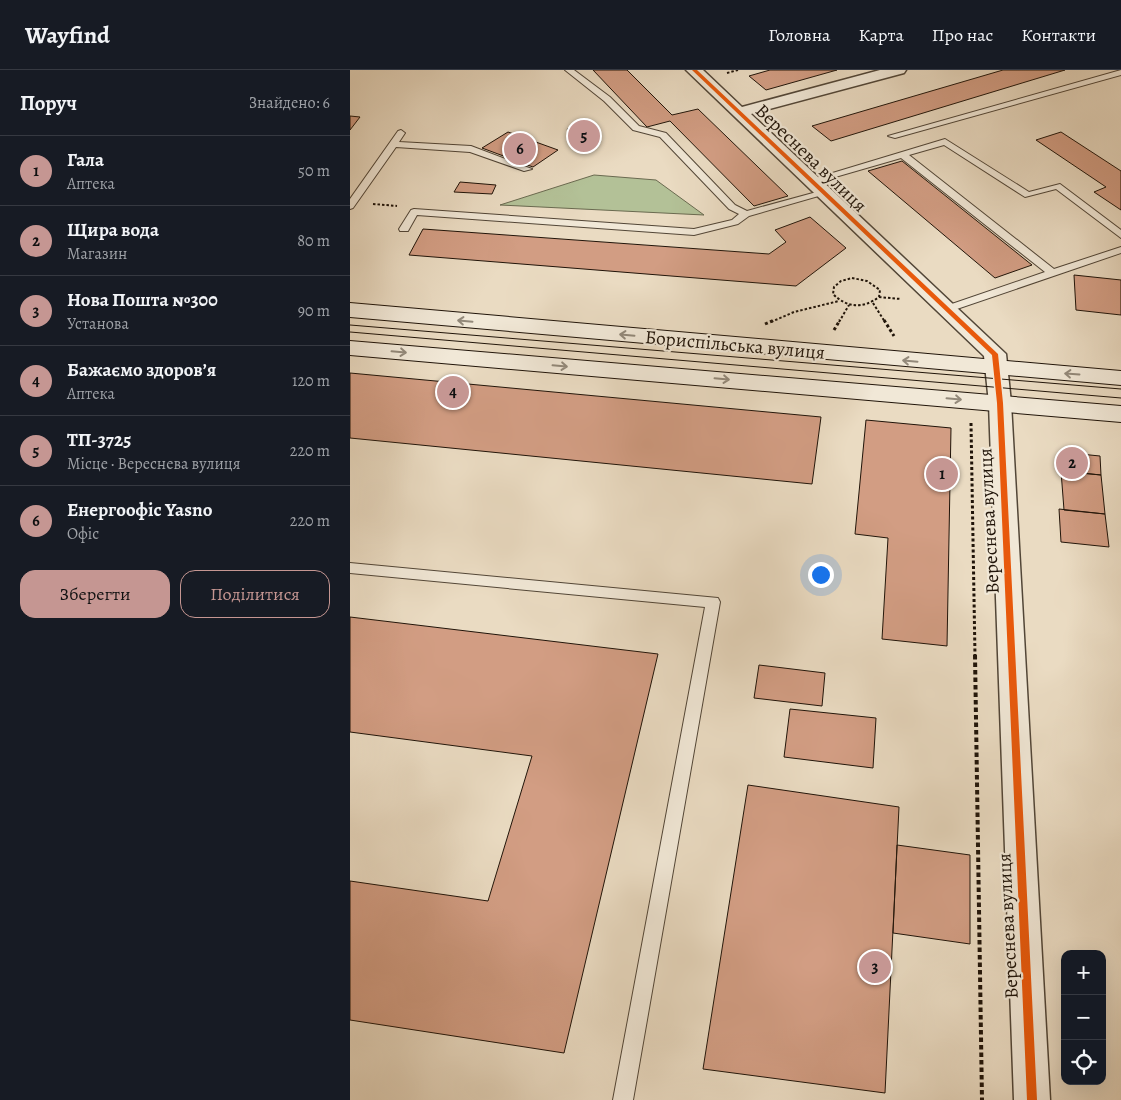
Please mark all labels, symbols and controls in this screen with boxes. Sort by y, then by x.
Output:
text: Wayfind [25,19,110,51]
text: Головна [768,23,830,47]
text: Карта [858,23,904,47]
text: Про нас [932,23,993,47]
text: Контакти [1021,23,1096,47]
text: Поруч [20,89,77,117]
text: Знайдено: 6 [249,92,330,114]
street label: Вереснева вулиця [749,98,873,218]
pin: 5 [568,117,600,155]
pin: 6 [504,130,536,168]
text: Гала [67,147,104,173]
text: 1 [33,160,39,182]
text: 50 m [298,160,330,182]
text: Аптека [67,173,115,195]
text: Щира вода [67,217,159,243]
text: 2 [32,230,40,252]
text: 80 m [297,230,330,252]
text: Магазин [67,243,127,265]
text: Нова Пошта №300 [67,287,218,313]
text: 3 [33,300,39,322]
text: 90 m [298,300,330,322]
text: Установа [67,313,129,335]
one-way arrow [457,316,473,325]
street label: Бориспільська вулиця [644,324,826,366]
one-way arrow [619,330,635,340]
one-way arrow [390,347,406,357]
one-way arrow [903,356,919,365]
text: Бажаємо здоровʼя [67,357,216,383]
one-way arrow [552,361,568,370]
one-way arrow [1065,369,1081,379]
text: 4 [32,370,40,392]
text: 120 m [292,370,330,392]
pin: 4 [437,373,469,411]
one-way arrow [714,375,730,384]
text: Аптека [67,383,115,405]
one-way arrow [946,394,962,404]
text: ТП-3725 [67,427,131,453]
text: 5 [33,440,39,462]
text: 220 m [290,440,330,462]
pin: 2 [1056,444,1088,482]
street label: Вереснева вулиця [972,447,1006,595]
text: Місце · Вереснева вулиця [67,453,240,475]
pin: 1 [926,455,958,493]
text: Енергоофіс Yasno [67,497,212,523]
text: 6 [32,510,40,532]
text: 220 m [290,510,330,532]
text: Офіс [67,523,99,545]
your location [808,562,834,588]
button: Зберегти [20,570,170,618]
button: Поділитися [180,570,330,618]
street label: Вереснева вулиця [991,852,1025,1000]
pin: 3 [859,948,891,986]
map controls [1061,950,1106,1085]
button: + [1061,950,1106,995]
button: − [1061,995,1106,1040]
button: locate [1061,1040,1106,1085]

